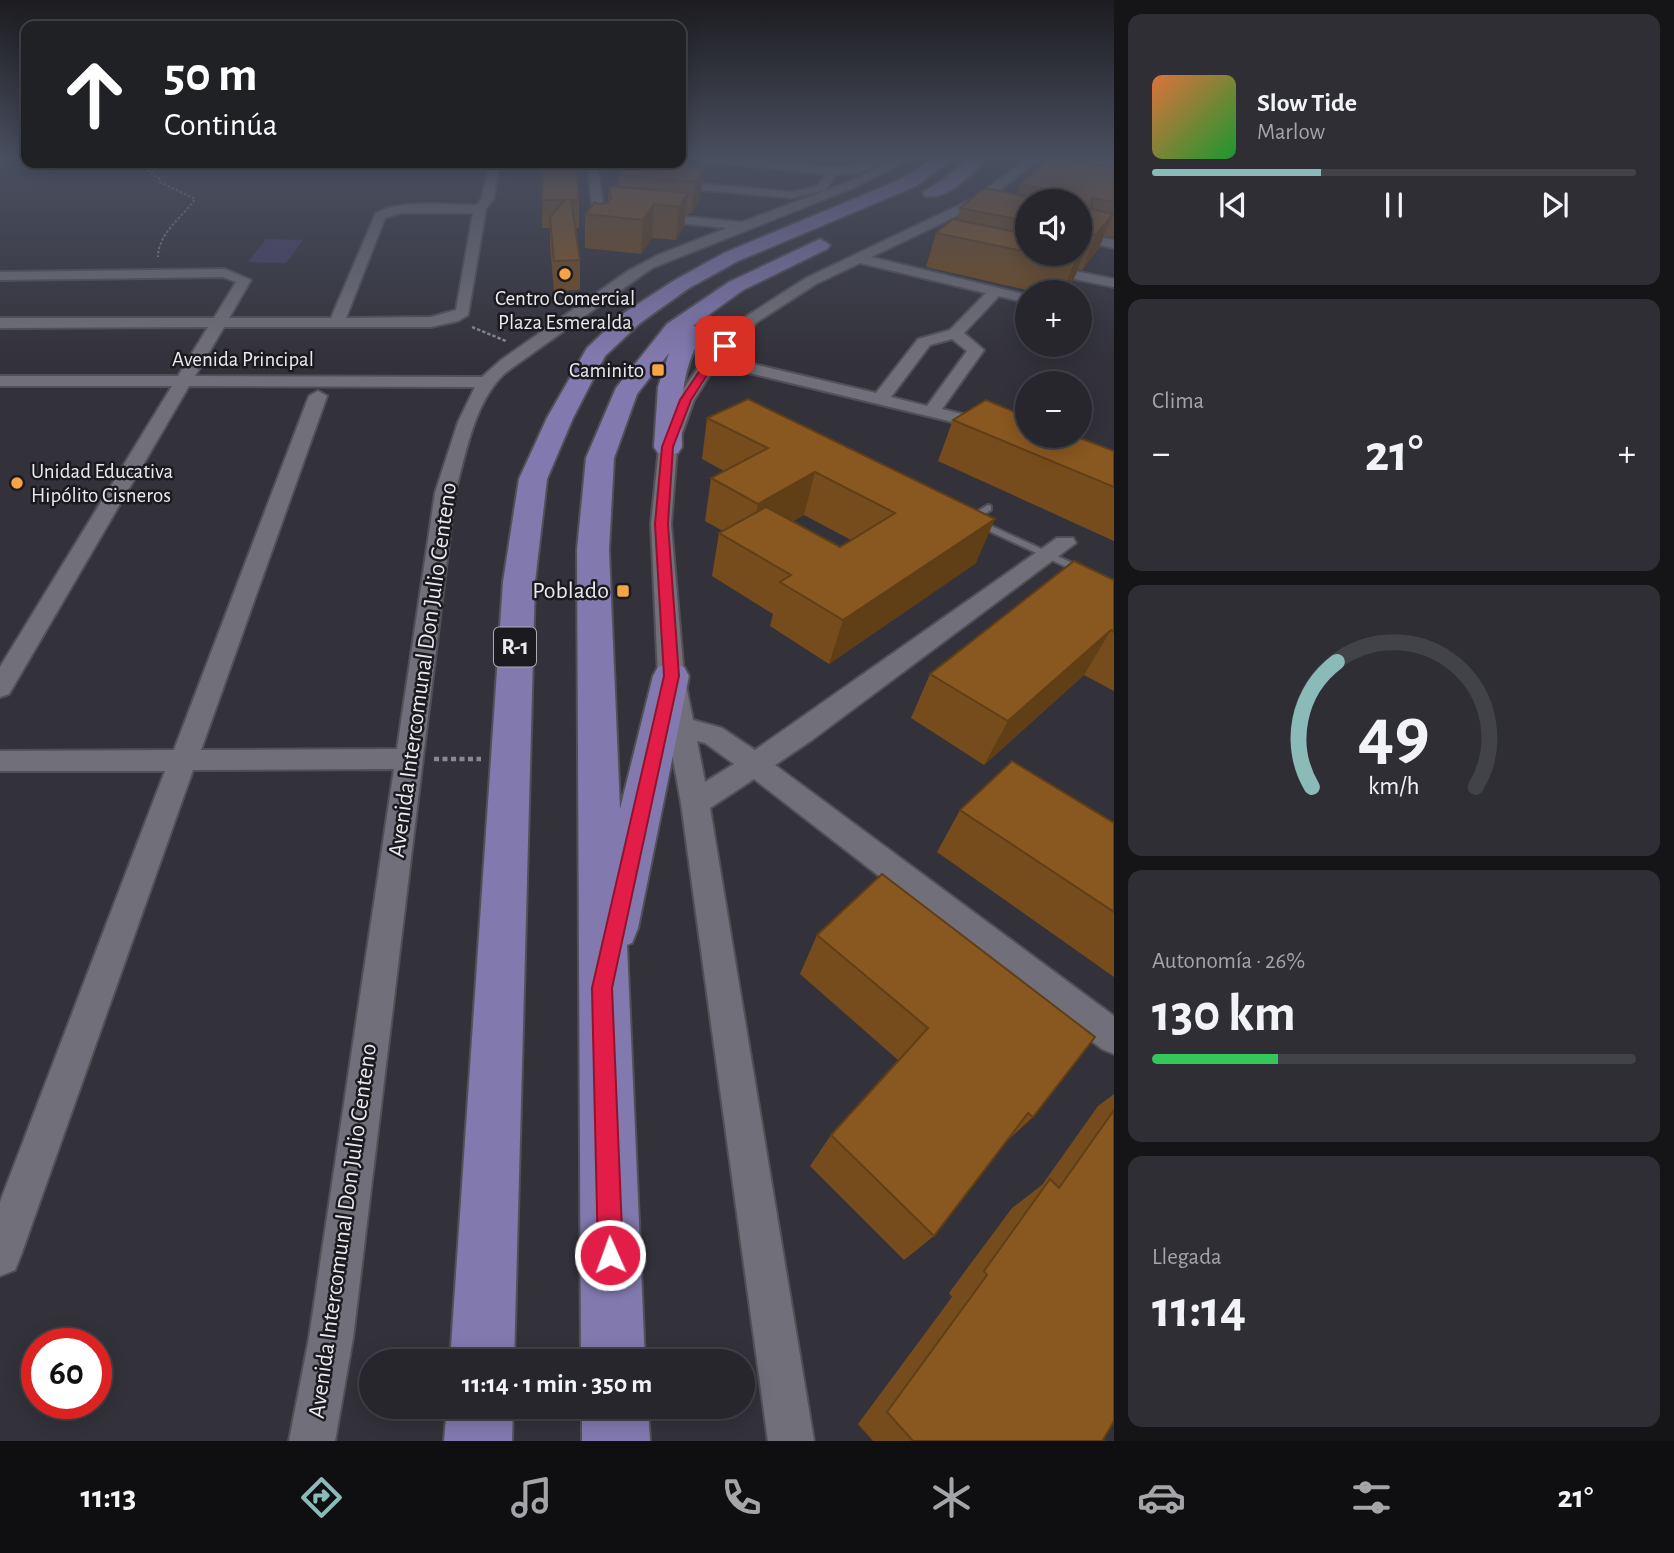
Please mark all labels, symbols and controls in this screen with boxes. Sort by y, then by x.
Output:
icon: ahead [49,49,140,140]
text: 50 m [164,51,258,100]
text: Slow Tide [1257,90,1357,116]
text: Continúa [164,109,277,141]
text: Marlow [1257,121,1325,144]
icon: previous [1214,186,1252,224]
icon: pause [1375,186,1413,224]
icon: next [1536,186,1574,224]
map controls [1015,189,1092,448]
button: sound [1015,189,1092,266]
marker: Centro Comercial Plaza Esmeralda [557,266,573,282]
button: + [1015,280,1092,357]
place label: Centro Comercial Plaza Esmeralda [495,288,635,333]
pin [695,316,755,376]
icon: arrive [706,327,744,365]
street label: Avenida Principal [172,349,314,370]
place label: Caminito [569,360,644,381]
marker: Caminito [650,362,666,378]
button: − [1015,371,1092,448]
text: Clima [1152,390,1204,413]
text: 21° [1365,428,1423,480]
text: − [1152,435,1170,473]
text: + [1618,435,1636,473]
place label: Unidad Educativa Hipólito Cisneros [31,461,174,506]
marker: Unidad Educativa Hipólito Cisneros [9,475,25,491]
street label: Avenida Intercomunal Don Julio Centeno [385,481,461,859]
place label: Poblado [532,579,609,603]
marker: Poblado [615,583,631,599]
road number: R-1 [494,628,536,666]
text: 49 [1358,699,1430,772]
text: km/h [1368,773,1420,798]
text: Autonomía · 26% [1152,950,1305,973]
text: 130 km [1152,988,1296,1040]
street label: Avenida Intercomunal Don Julio Centeno [305,1042,381,1420]
position arrow [573,1218,647,1292]
text: Llegada [1152,1246,1222,1269]
text: 11:14 [1152,1284,1246,1336]
speed limit sign: 60 [21,1328,112,1419]
text: 11:14 · 1 min · 350 m [462,1371,652,1397]
icon: directions [297,1473,346,1522]
icon: music [507,1473,556,1522]
icon: phone [717,1473,766,1522]
icon: climate [927,1473,976,1522]
icon: car [1137,1473,1186,1522]
icon: filters [1347,1473,1396,1522]
text: 11:13 [81,1481,136,1513]
text: 21° [1557,1481,1593,1513]

